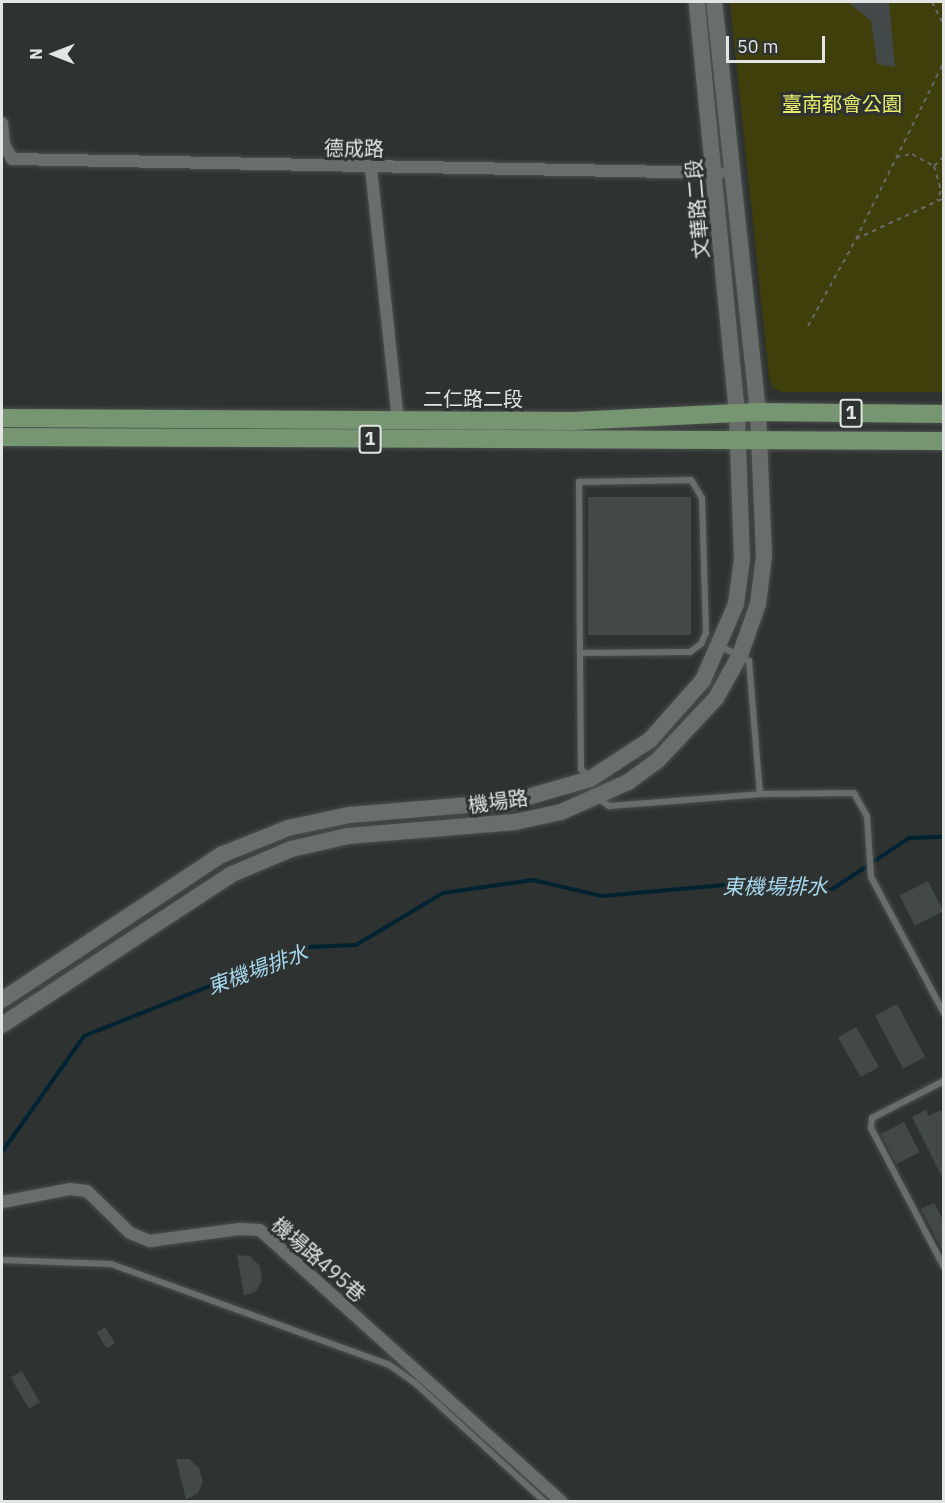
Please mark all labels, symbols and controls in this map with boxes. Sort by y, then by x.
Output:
north arrow [24,24,84,84]
scale bar [729,24,828,62]
text: 50 m [737,35,779,58]
text: N [26,48,46,60]
park label: 臺南都會公園 [782,91,902,115]
street label: 德成路 [324,135,384,161]
street label: 文華路二段 [681,158,713,260]
street label: 二仁路二段 [423,386,523,410]
road number: 1 [839,398,863,428]
road number: 1 [358,424,382,454]
street label: 機場路 [467,785,529,817]
water label: 東機場排水 [723,873,827,899]
water label: 東機場排水 [203,939,311,999]
street label: 機場路495巷 [267,1212,371,1306]

